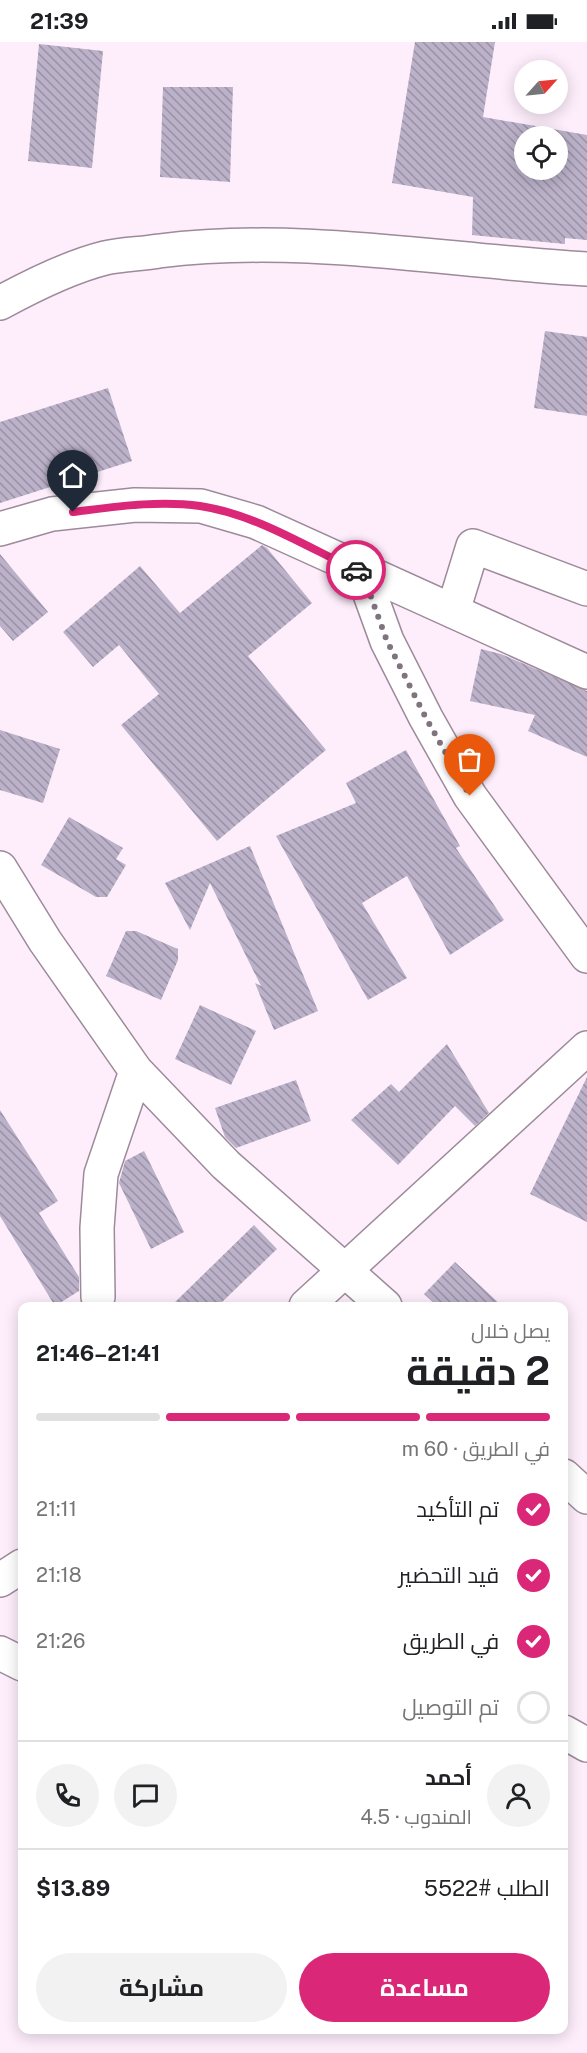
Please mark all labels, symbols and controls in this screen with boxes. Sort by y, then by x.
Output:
text: 21:39 [30,8,88,34]
north arrow [514,60,568,114]
map controls [514,60,568,180]
button: locate [514,126,568,180]
pin [47,450,98,512]
icon: home [56,459,89,492]
courier [326,540,386,600]
icon: car [340,554,373,587]
pin [444,734,495,796]
icon: bag [453,743,486,776]
text: يصل خلال [471,1319,550,1343]
text: 21:41–21:46 [36,1340,160,1366]
text: 2 دقيقة [406,1348,550,1394]
text: في الطريق · 60 m [402,1437,550,1461]
icon: check [517,1493,550,1526]
text: تم التأكيد [416,1496,499,1522]
text: 21:11 [36,1497,77,1521]
icon: check [517,1559,550,1592]
text: قيد التحضير [399,1562,499,1588]
text: 21:18 [36,1563,82,1587]
icon: check [517,1625,550,1658]
text: في الطريق [403,1628,499,1654]
text: 21:26 [36,1629,85,1653]
text: تم التوصيل [402,1694,499,1720]
button: phone [36,1764,99,1827]
button: chat [114,1764,177,1827]
text: أحمد [425,1764,472,1790]
button: person [487,1764,550,1827]
text: المندوب · 4.5 [360,1805,472,1829]
text: $13.89 [36,1875,110,1901]
text: الطلب #5522 [424,1875,550,1901]
button: مشاركة [36,1953,287,2022]
button: مساعدة [299,1953,550,2022]

